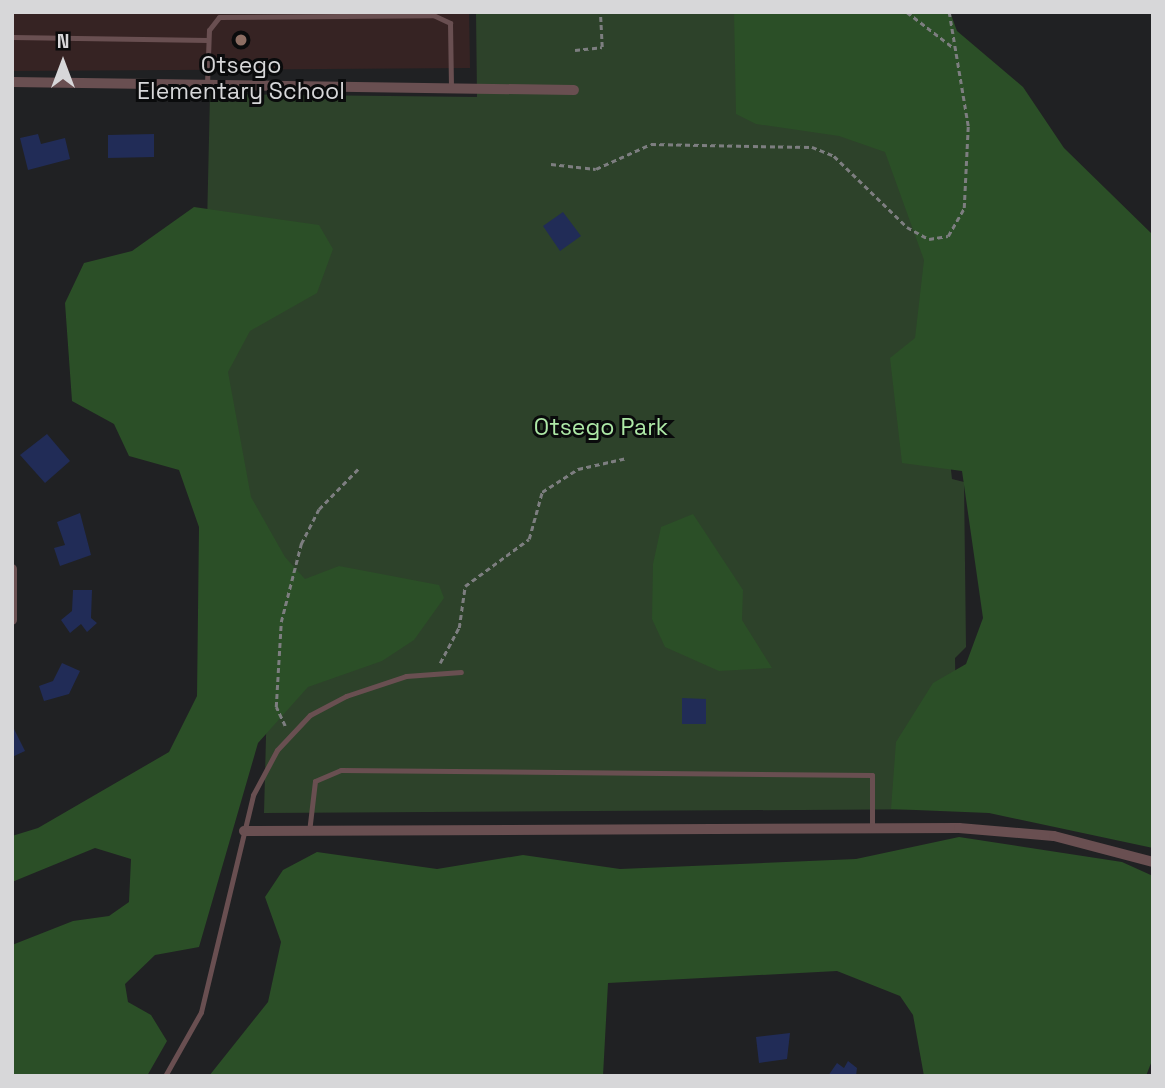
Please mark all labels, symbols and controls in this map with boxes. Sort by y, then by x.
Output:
north arrow [28,28,98,98]
text: N [57,29,69,54]
marker: Otsego Elementary School [233,32,249,48]
place label: Otsego Elementary School [137,51,345,105]
park label: Otsego Park [534,413,668,441]

